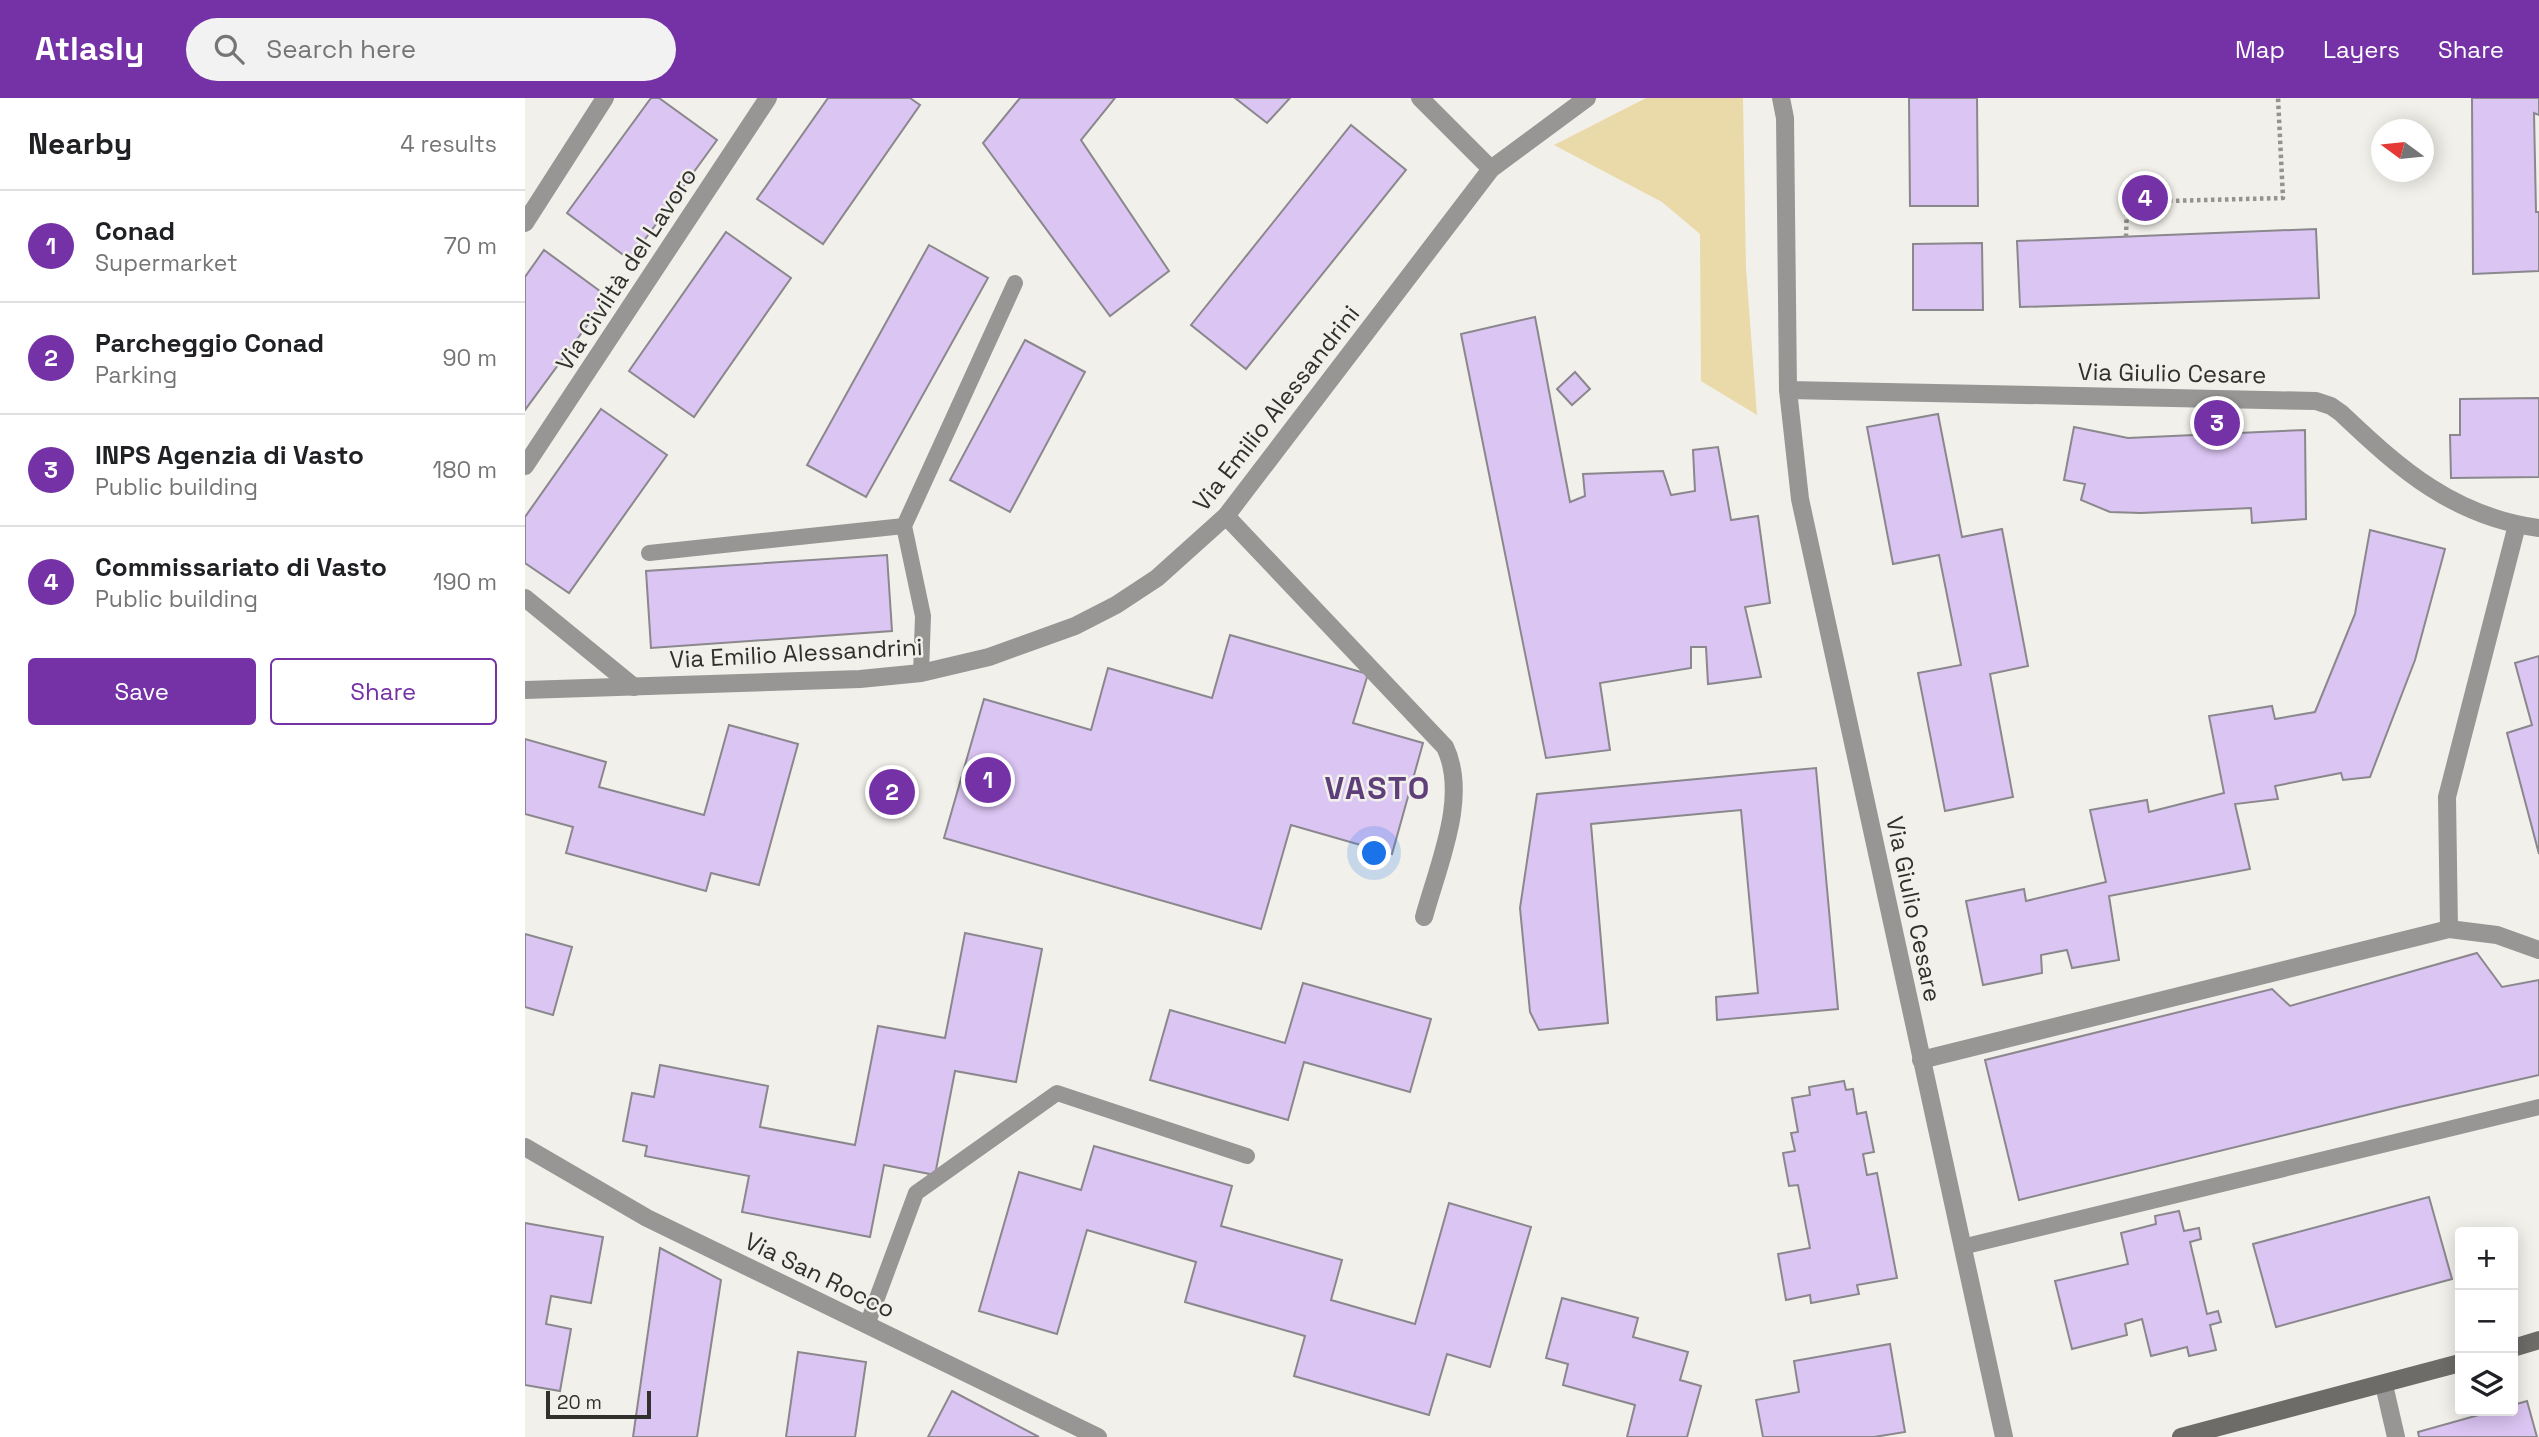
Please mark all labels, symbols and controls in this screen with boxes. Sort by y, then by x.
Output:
search box [186,18,676,81]
text: Atlasly [35,28,144,70]
icon: search [210,30,248,68]
text: Search here [266,32,416,66]
text: Map [2235,34,2285,65]
text: Layers [2323,34,2400,65]
text: Share [2438,34,2504,65]
north arrow [2371,119,2434,182]
text: Nearby [28,124,132,163]
text: 4 results [400,129,497,159]
street label: Via Civiltà del Lavoro [549,161,703,377]
pin: 4 [2122,172,2168,224]
text: Conad [95,214,175,248]
text: 1 [46,231,56,261]
text: 70 m [444,231,497,261]
text: Supermarket [95,248,237,278]
street label: Via Emilio Alessandrini [1186,299,1366,517]
text: Parcheggio Conad [95,326,324,360]
text: 2 [44,343,58,373]
text: 90 m [442,343,497,373]
street label: Via Giulio Cesare [2077,356,2267,390]
text: Parking [95,360,177,390]
pin: 3 [2194,397,2240,449]
text: INPS Agenzia di Vasto [95,438,364,472]
text: 3 [44,455,58,485]
text: 180 m [433,455,497,485]
text: Public building [95,472,258,502]
text: Commissariato di Vasto [95,550,387,584]
text: 4 [44,567,58,597]
text: 190 m [433,567,497,597]
text: Public building [95,584,258,614]
street label: Via Emilio Alessandrini [669,631,923,675]
button: Save [28,658,256,725]
button: Share [270,658,497,725]
pin: 1 [965,754,1011,806]
pin: 2 [869,766,915,818]
district label: VASTO [1325,768,1431,808]
street label: Via Giulio Cesare [1879,814,1949,1004]
your location [1357,836,1391,870]
street label: Via San Rocco [740,1225,900,1325]
map controls [2455,1227,2518,1416]
button: + [2455,1227,2518,1290]
button: − [2455,1290,2518,1353]
button: layers [2455,1353,2518,1416]
scale bar [546,1388,651,1420]
text: 20 m [557,1390,602,1415]

